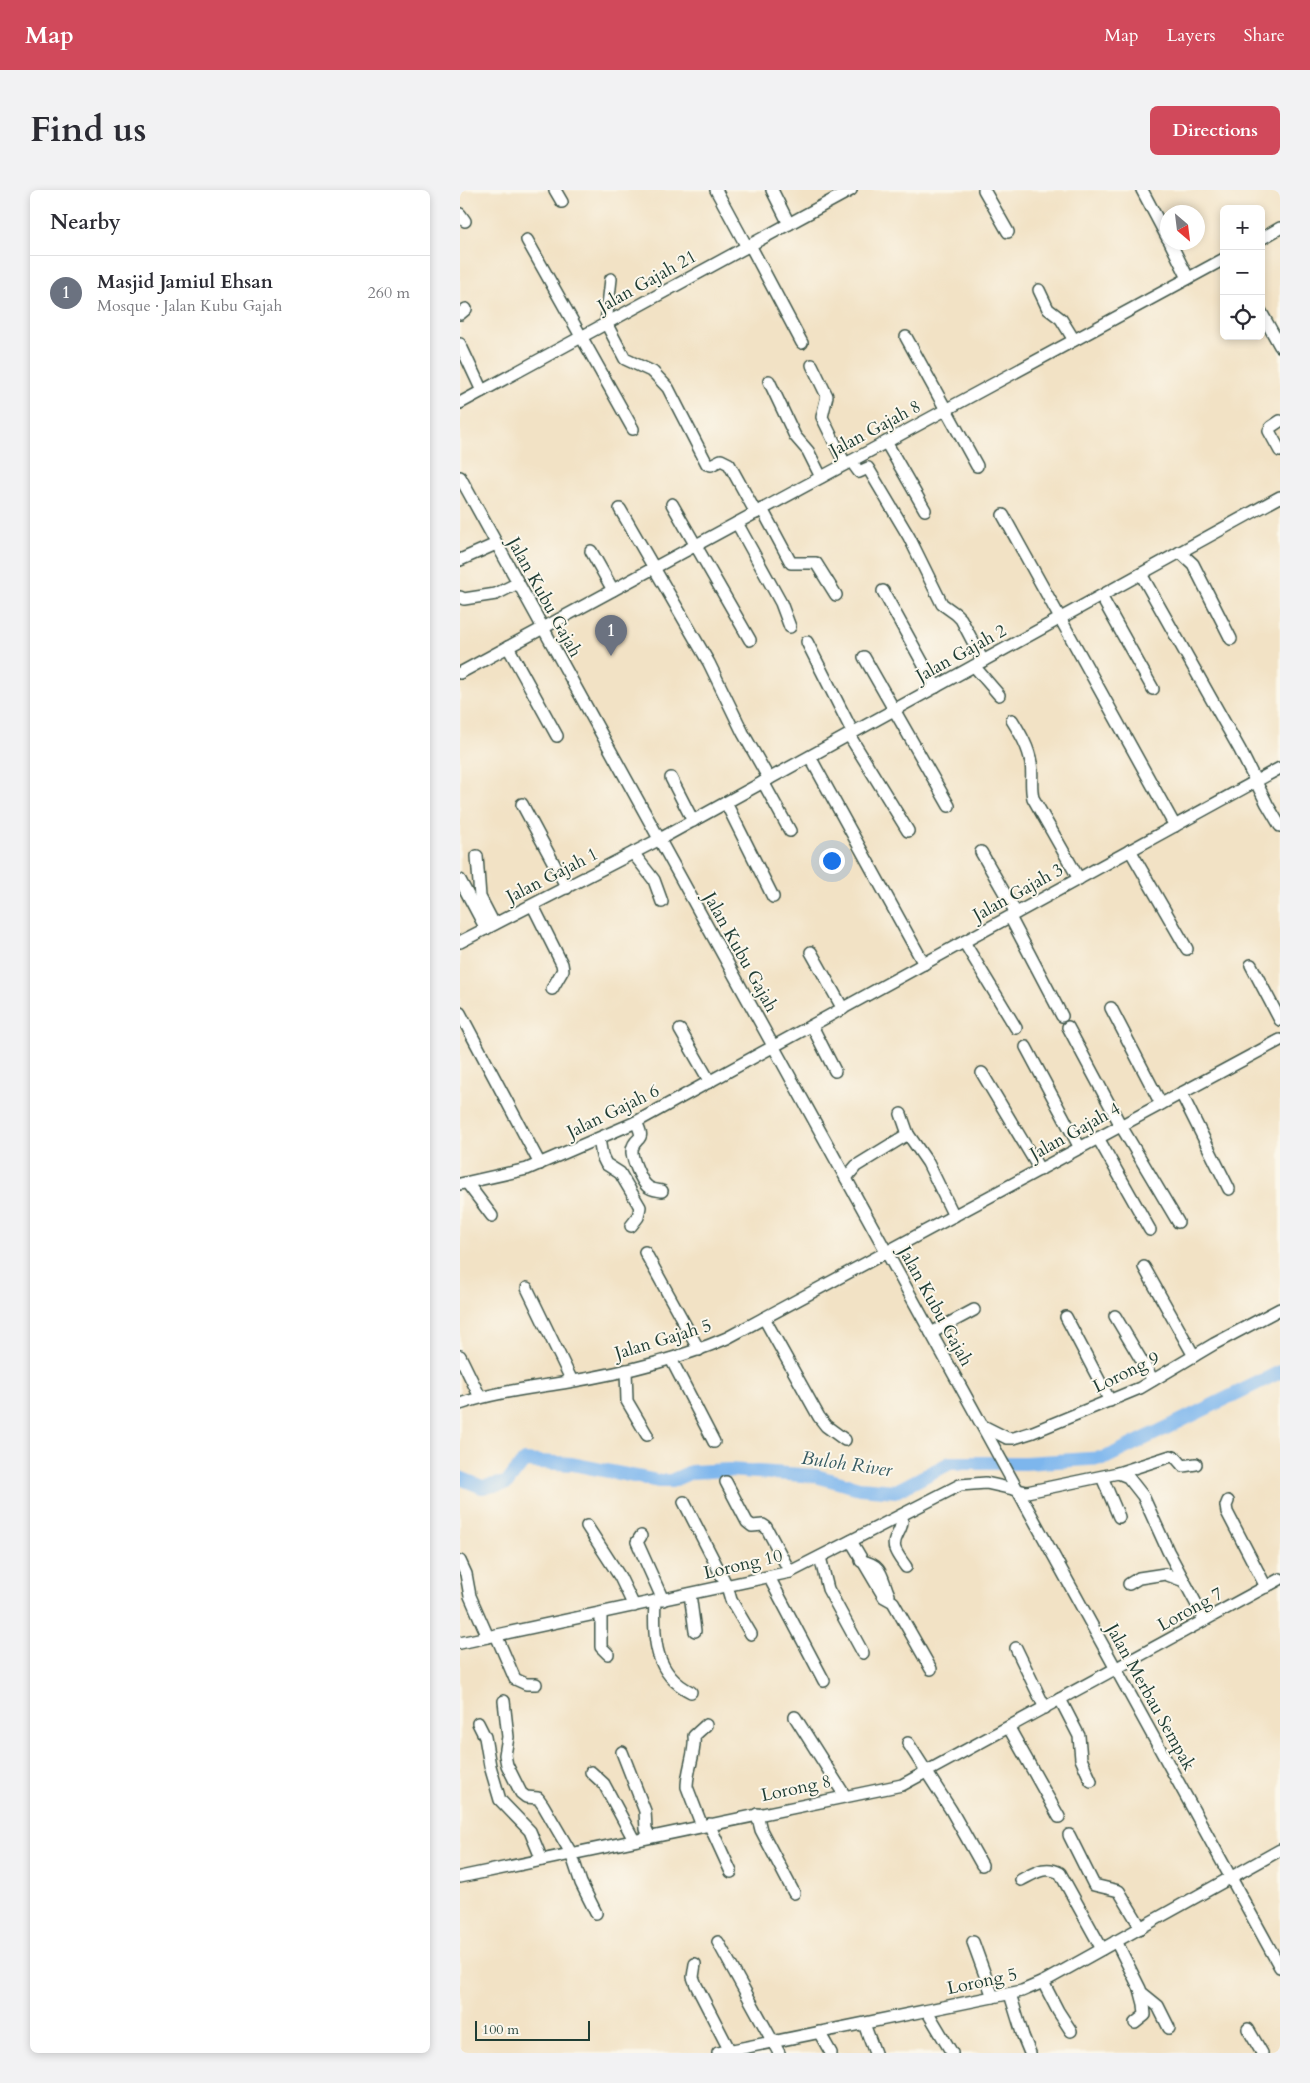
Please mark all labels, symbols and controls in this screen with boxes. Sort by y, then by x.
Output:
text: Map [25,19,74,52]
text: Map [1104,23,1139,48]
text: Layers [1167,23,1216,48]
text: Share [1244,23,1285,48]
text: Find us [30,106,146,154]
button: Directions [1150,106,1280,155]
north arrow [1160,205,1205,250]
map controls [1220,205,1265,340]
button: + [1220,205,1265,250]
text: Nearby [50,208,121,237]
street label: Jalan Gajah 21 [591,244,701,320]
button: − [1220,250,1265,295]
text: Masjid Jamiul Ehsan [97,269,273,295]
text: 1 [62,282,70,304]
text: 260 m [368,282,410,304]
text: Mosque · Jalan Kubu Gajah [97,295,282,317]
button: locate [1220,295,1265,340]
street label: Jalan Gajah 8 [823,394,925,464]
street label: Jalan Kubu Gajah [500,530,588,662]
pin: 1 [595,615,627,656]
street label: Jalan Gajah 2 [909,618,1011,690]
street label: Jalan Gajah 1 [499,842,603,911]
your location [819,848,845,874]
street label: Jalan Gajah 3 [966,857,1068,929]
street label: Jalan Kubu Gajah [696,885,784,1017]
street label: Jalan Gajah 6 [560,1078,664,1146]
street label: Jalan Gajah 4 [1023,1096,1125,1168]
street label: Jalan Kubu Gajah [891,1239,979,1371]
street label: Jalan Gajah 5 [609,1313,715,1367]
street label: Lorong 9 [1089,1346,1164,1399]
water label: Buloh River [800,1445,895,1483]
street label: Lorong 10 [701,1543,785,1586]
street label: Lorong 7 [1153,1581,1227,1638]
street label: Jalan Merbau Sempak [1098,1617,1202,1776]
street label: Lorong 8 [759,1769,834,1808]
street label: Lorong 5 [945,1962,1020,2001]
scale bar [475,2018,590,2041]
text: 100 m [482,2020,519,2039]

